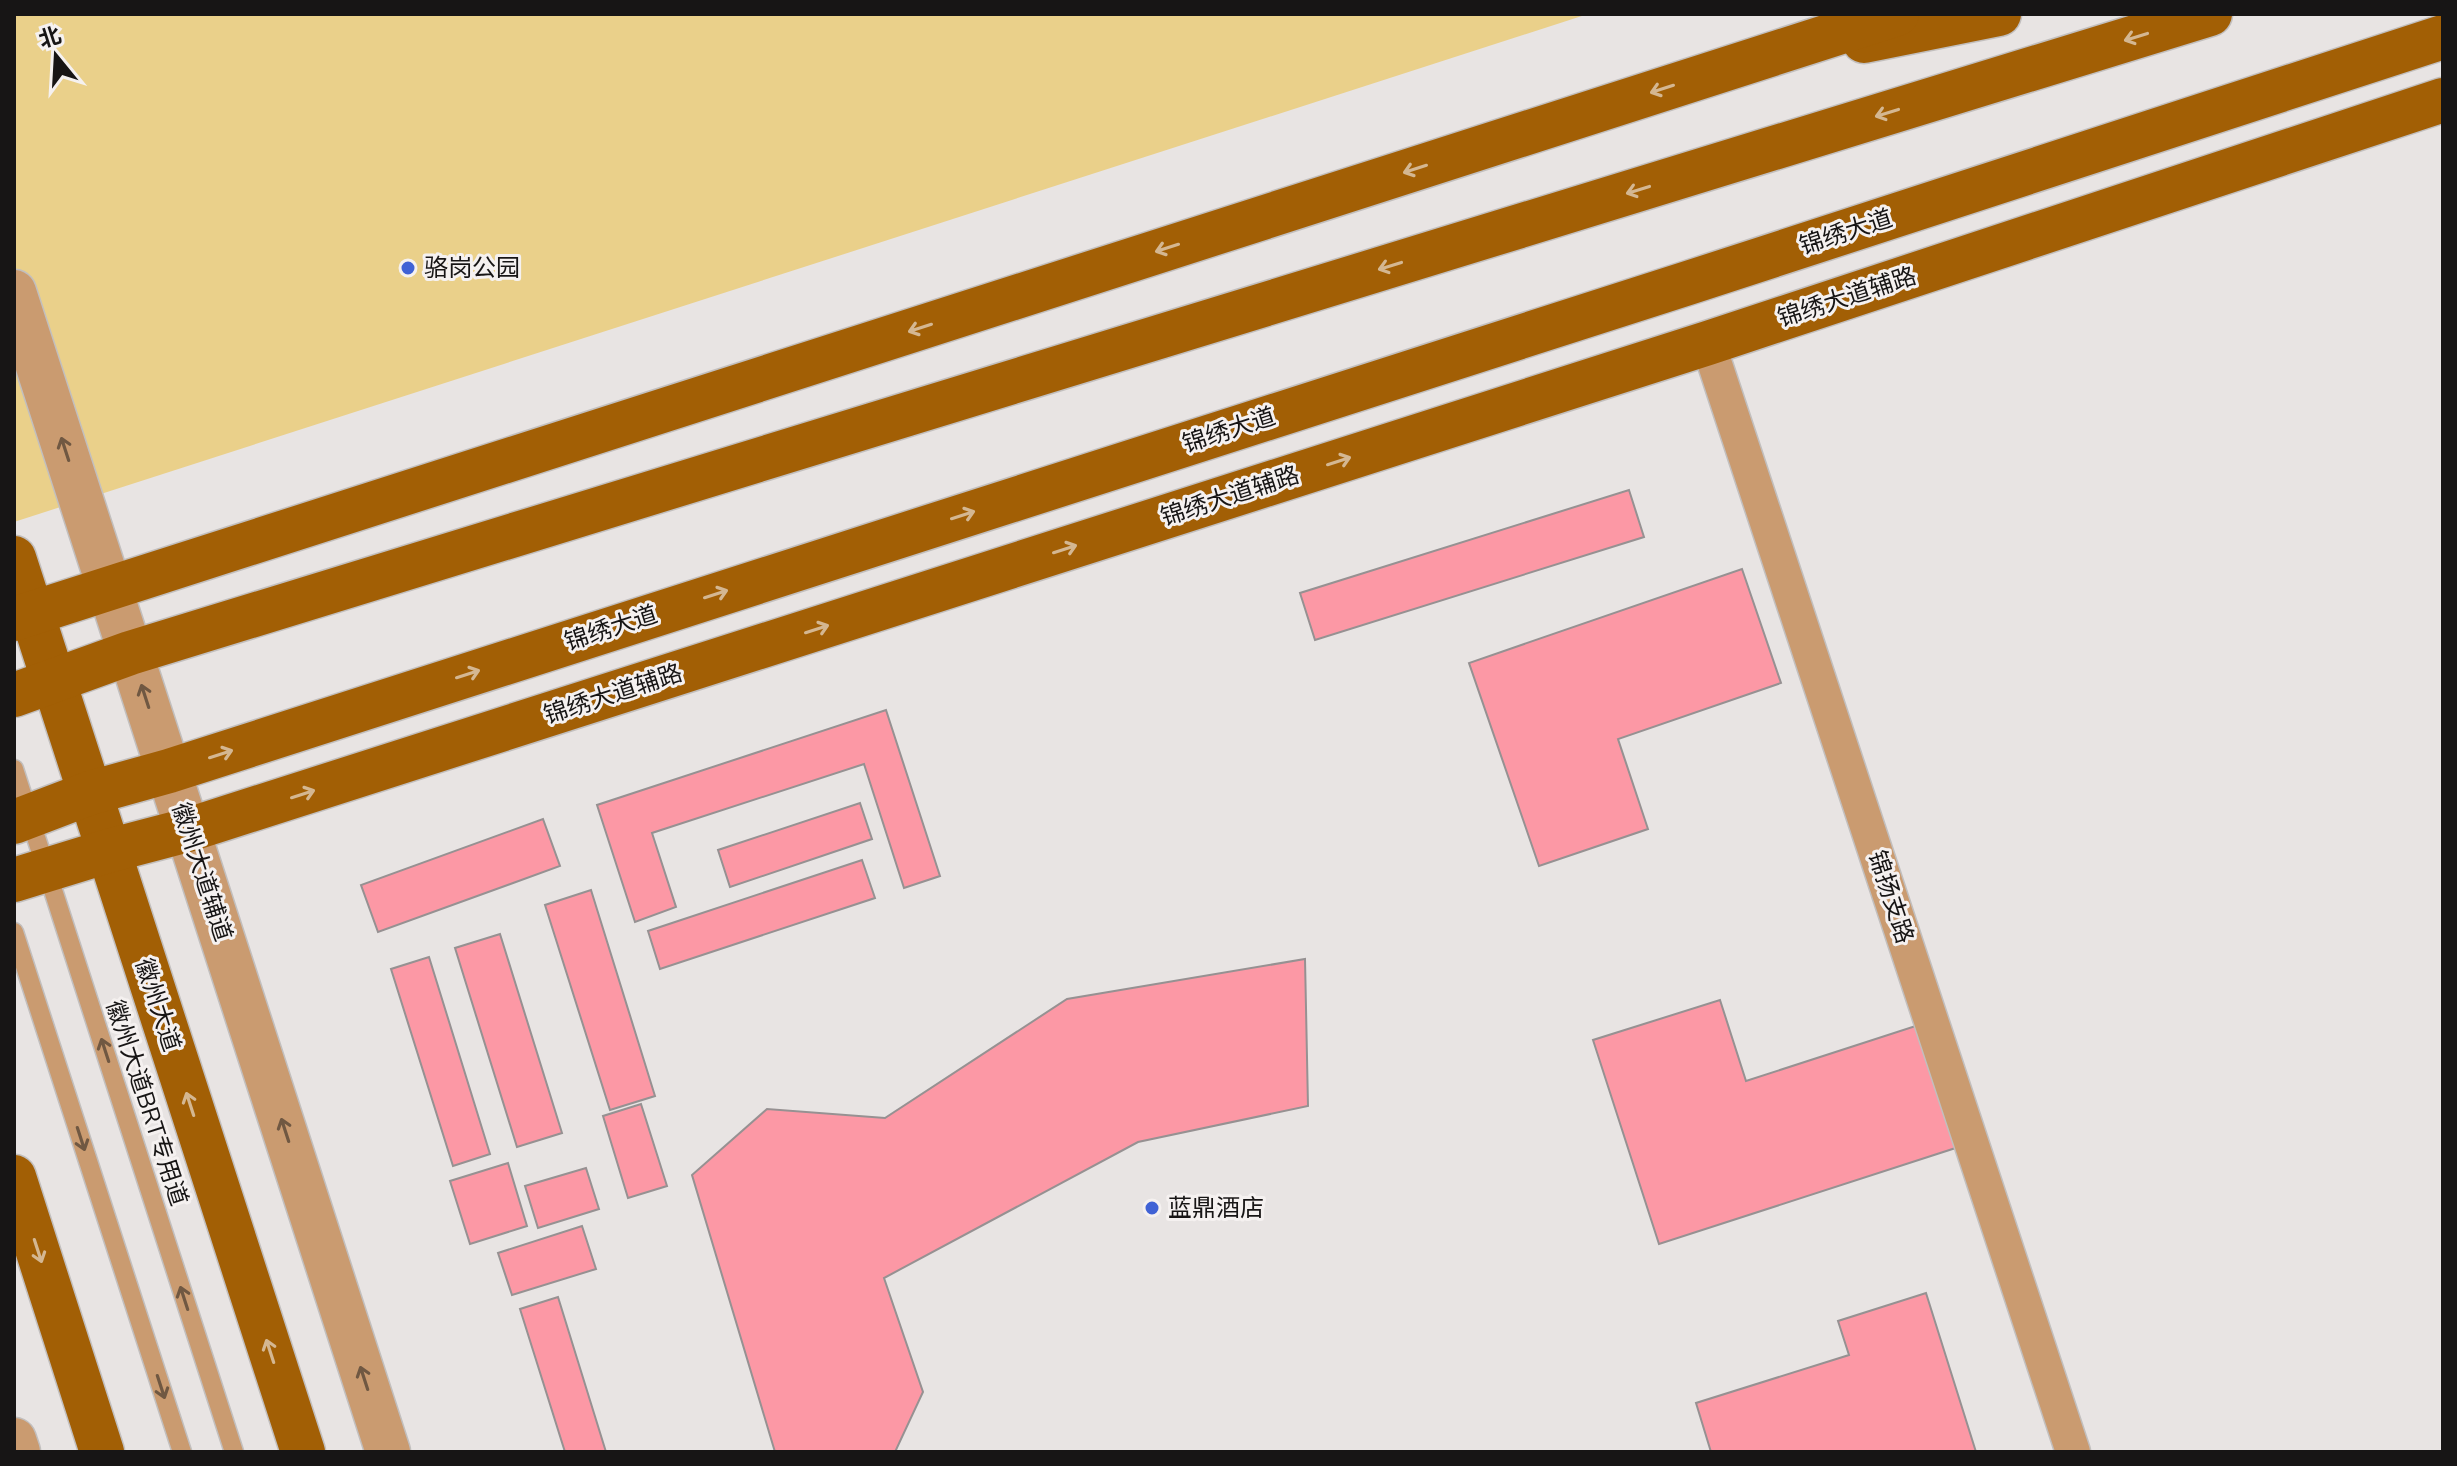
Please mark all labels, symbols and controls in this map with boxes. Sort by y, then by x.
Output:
north arrow [16,16,96,96]
text: 北 [35,20,65,56]
one-way arrow [2123,30,2149,45]
one-way arrow [1650,83,1675,98]
one-way arrow [1875,107,1900,121]
one-way arrow [1403,162,1428,177]
one-way arrow [1626,183,1651,198]
street label: 锦绣大道 [1795,202,1897,262]
one-way arrow [1155,241,1181,256]
place label: 骆岗公园 [424,252,520,284]
marker: 骆岗公园 [399,259,417,277]
one-way arrow [1378,260,1403,274]
street label: 锦绣大道辅路 [1774,260,1920,334]
one-way arrow [907,321,932,336]
street label: 锦绣大道 [1178,400,1280,460]
one-way arrow [56,437,71,462]
one-way arrow [1326,453,1352,468]
street label: 锦绣大道辅路 [1157,459,1303,533]
one-way arrow [950,507,976,522]
one-way arrow [1052,541,1077,555]
one-way arrow [702,586,728,601]
street label: 锦绣大道 [560,598,662,658]
one-way arrow [805,620,830,635]
street label: 锦绣大道辅路 [540,657,686,731]
one-way arrow [455,666,480,680]
one-way arrow [136,684,151,709]
one-way arrow [207,746,233,761]
one-way arrow [291,785,316,800]
street label: 徽州大道辅道 [165,799,239,945]
street label: 锦扬支路 [1861,846,1921,948]
street label: 徽州大道 [128,954,188,1056]
street label: 徽州大道BRT专用道 [99,996,195,1210]
one-way arrow [97,1038,112,1063]
one-way arrow [182,1091,197,1117]
one-way arrow [276,1118,291,1143]
one-way arrow [74,1127,89,1152]
place label: 蓝鼎酒店 [1168,1192,1264,1224]
marker: 蓝鼎酒店 [1143,1199,1161,1217]
one-way arrow [31,1239,46,1264]
one-way arrow [176,1285,191,1310]
one-way arrow [262,1339,276,1364]
one-way arrow [356,1365,371,1390]
one-way arrow [154,1374,169,1399]

